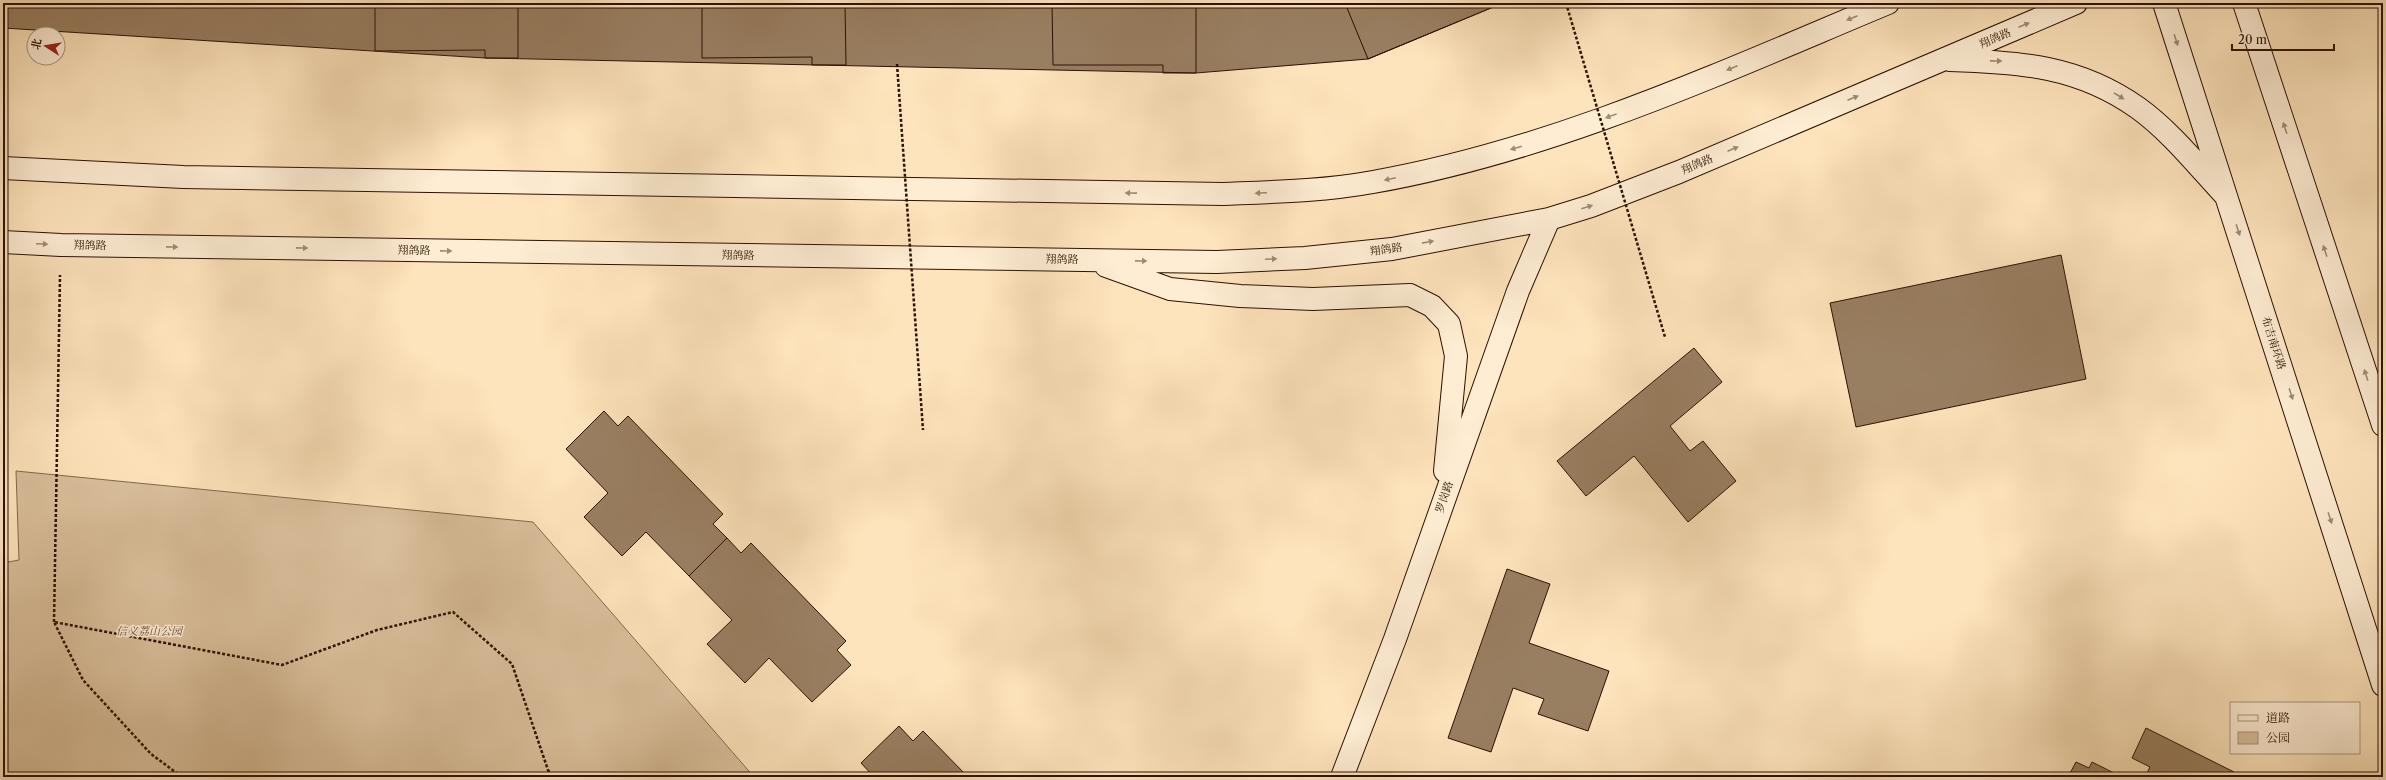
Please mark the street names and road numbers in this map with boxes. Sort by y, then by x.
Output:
street label: 翔鸽路 [1977,25,2013,51]
street label: 翔鸽路 [1679,151,1715,177]
street label: 翔鸽路 [73,238,107,252]
street label: 翔鸽路 [1369,240,1403,258]
street label: 翔鸽路 [397,243,431,257]
street label: 翔鸽路 [721,248,755,262]
street label: 翔鸽路 [1045,252,1079,266]
street label: 布吉南环路 [2259,315,2289,371]
street label: 罗岗路 [1432,479,1456,515]

